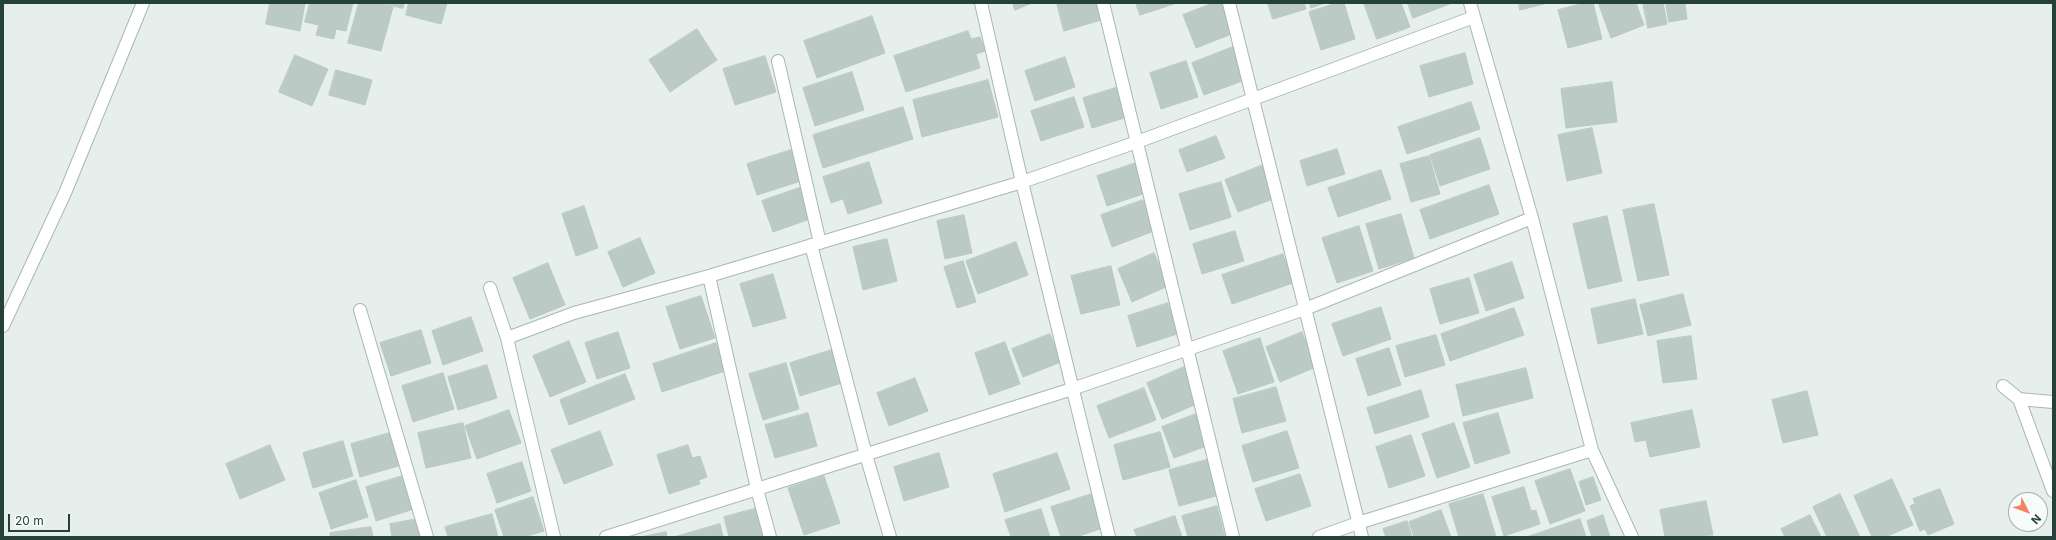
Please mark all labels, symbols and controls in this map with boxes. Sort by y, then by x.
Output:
north arrow [2008,492,2048,532]
scale bar [10,506,72,532]
text: N [2028,512,2044,527]
text: 20 m [15,513,44,528]

